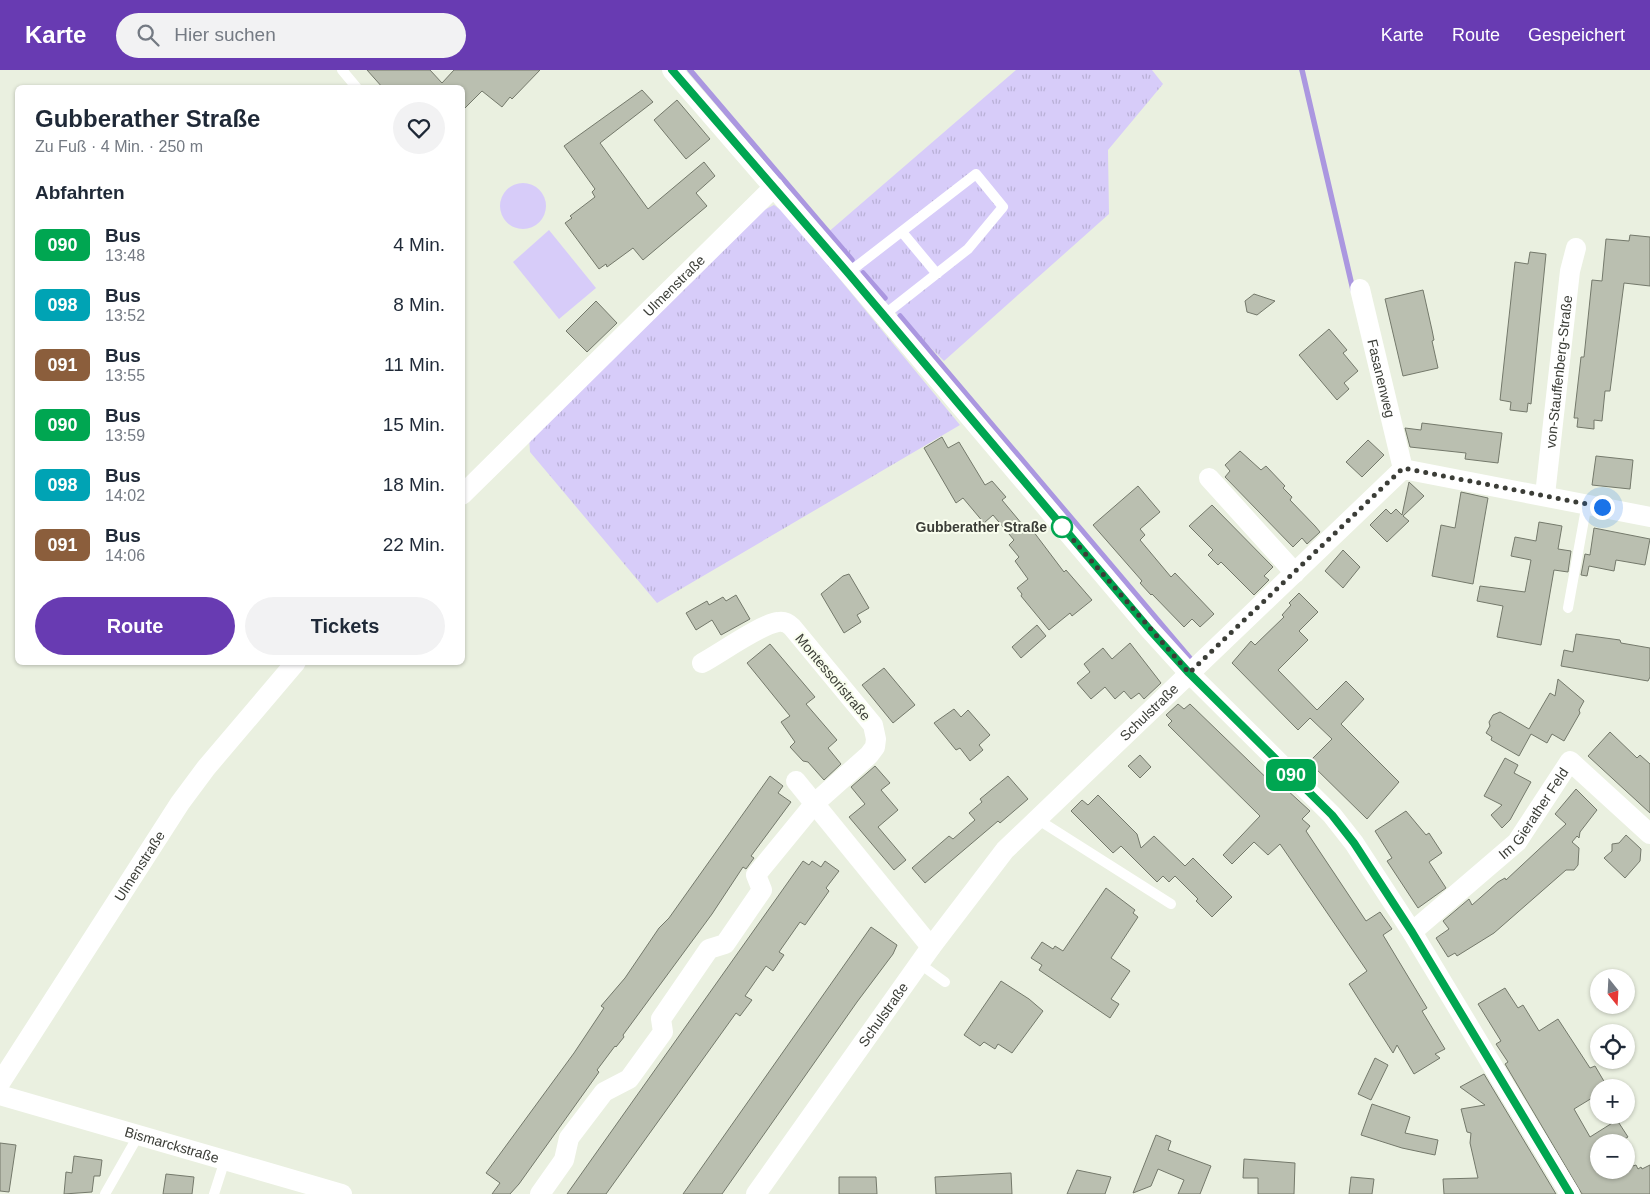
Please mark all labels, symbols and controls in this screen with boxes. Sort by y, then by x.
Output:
search box [116,13,466,58]
text: Karte [25,21,86,48]
icon: search [134,21,162,49]
text: Hier suchen [174,24,276,45]
text: Karte [1381,25,1424,45]
text: Route [1452,25,1500,45]
text: Gespeichert [1528,25,1625,45]
button: heart [393,102,445,154]
text: Gubberather Straße [35,105,260,132]
text: Zu Fuß · 4 Min. · 250 m [35,138,203,155]
text: Abfahrten [35,182,125,203]
text: Bus [105,225,141,246]
text: 4 Min. [393,234,445,255]
text: 090 [47,235,78,255]
text: 13:48 [105,247,145,264]
street label: Ulmenstraße [640,252,708,320]
text: Bus [105,285,141,306]
text: 8 Min. [393,294,445,315]
street label: von-Stauffenberg-Straße [1542,294,1575,449]
text: 098 [47,295,78,315]
text: 13:52 [105,307,145,324]
street label: Fasanenweg [1364,338,1398,419]
text: Bus [105,345,141,366]
text: 11 Min. [384,354,445,375]
text: 091 [47,355,78,375]
text: 13:55 [105,367,145,384]
text: Bus [105,405,141,426]
text: 15 Min. [383,414,445,435]
text: 090 [47,415,78,435]
text: 13:59 [105,427,145,444]
text: Bus [105,465,141,486]
text: 18 Min. [383,474,445,495]
text: 098 [47,475,78,495]
text: 14:02 [105,487,145,504]
your location [1590,495,1615,520]
marker: Gubberather Straße [1051,516,1073,538]
place label: Gubberather Straße [916,519,1047,535]
text: Bus [105,525,141,546]
text: 22 Min. [383,534,445,555]
text: 091 [47,535,78,555]
text: 14:06 [105,547,145,564]
button: Route [35,597,235,655]
button: Tickets [245,597,445,655]
street label: Montessoristraße [792,630,874,724]
street label: Schulstraße [1116,680,1182,744]
line badge: 090 [1262,759,1320,791]
text: 090 [1276,765,1306,785]
street label: Im Gierather Feld [1495,765,1571,862]
street label: Ulmenstraße [111,828,168,904]
north arrow [1590,969,1635,1014]
map controls [1590,969,1635,1179]
street label: Schulstraße [855,979,911,1050]
button: locate [1590,1024,1635,1069]
button: + [1590,1079,1635,1124]
street label: Bismarckstraße [123,1124,221,1166]
button: − [1590,1134,1635,1179]

